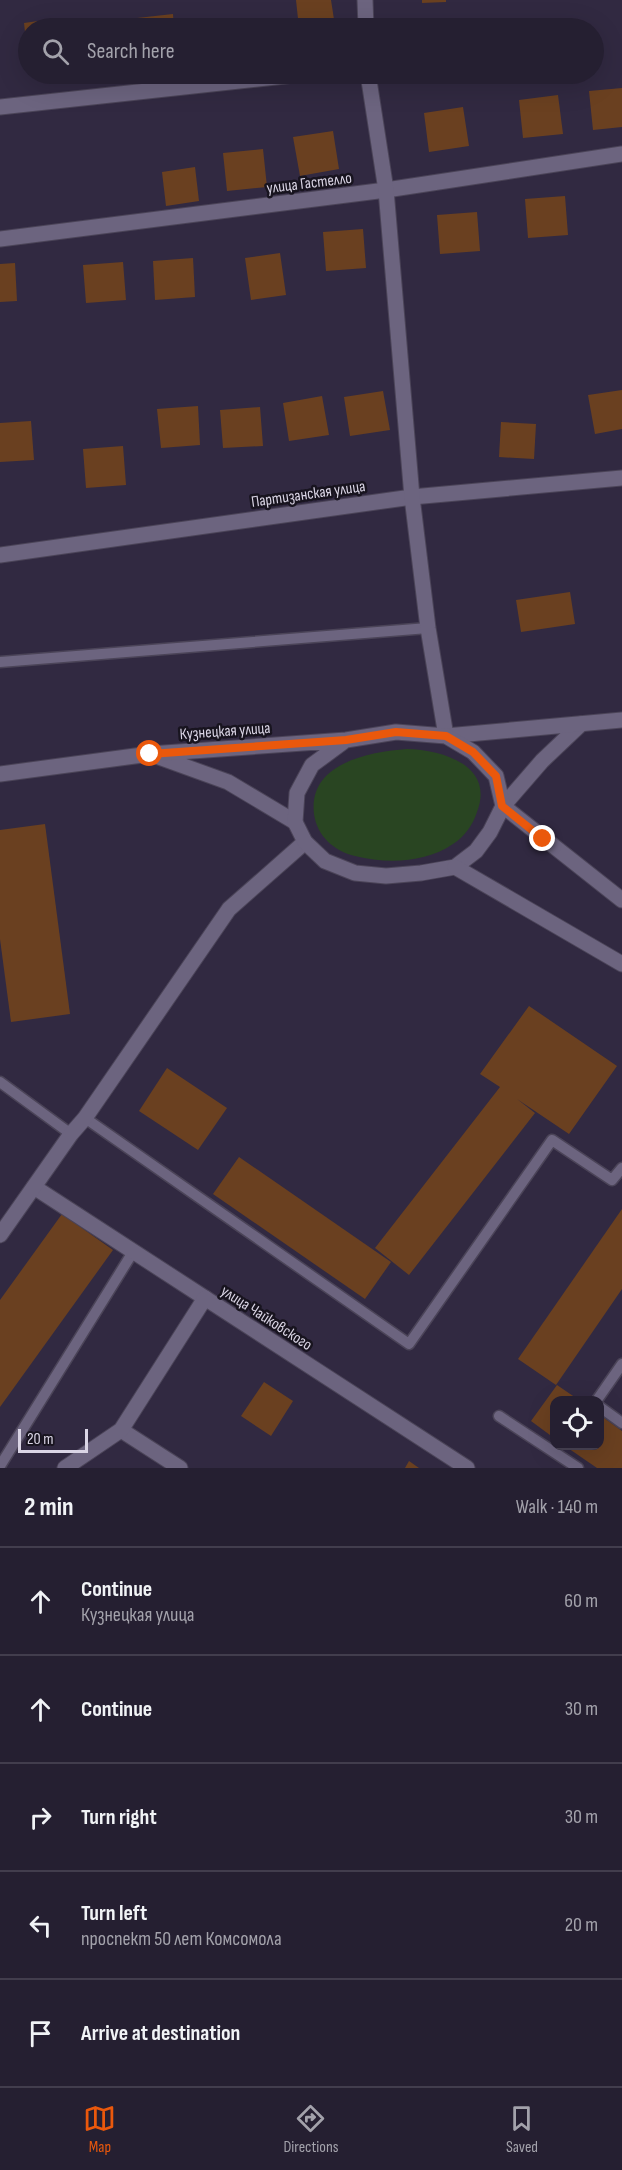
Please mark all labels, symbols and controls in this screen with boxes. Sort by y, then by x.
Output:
search box [18,18,604,84]
icon: search [39,35,72,68]
text: Search here [87,38,174,65]
street label: улица Гастелло [265,169,353,198]
street label: Партизанская улица [250,477,366,512]
street label: Кузнецкая улица [179,719,271,744]
route start [136,740,162,766]
route end [529,825,555,851]
street label: улица Чайковского [217,1282,315,1355]
map controls [550,1396,604,1450]
button: locate [550,1396,604,1450]
scale bar [18,1426,88,1454]
text: 20 m [27,1430,54,1449]
text: 2 min [24,1492,74,1523]
text: Walk · 140 m [516,1495,598,1519]
text: Continue [81,1576,152,1603]
icon: ahead [24,1585,57,1618]
text: 60 m [564,1589,598,1613]
text: Кузнецкая улица [81,1603,195,1627]
icon: ahead [24,1693,57,1726]
text: Continue [81,1696,152,1723]
text: 30 m [565,1697,598,1721]
icon: right [24,1801,57,1834]
text: Turn right [81,1804,157,1831]
text: 30 m [565,1805,598,1829]
text: Turn left [81,1900,147,1927]
icon: left [24,1909,57,1942]
text: 20 m [565,1913,598,1937]
text: проспект 50 лет Комсомола [81,1927,282,1951]
icon: arrive [24,2017,57,2050]
text: Arrive at destination [81,2020,240,2047]
tab: Map [83,2102,116,2157]
tab: Directions [283,2102,338,2157]
tab: Saved [505,2102,538,2157]

